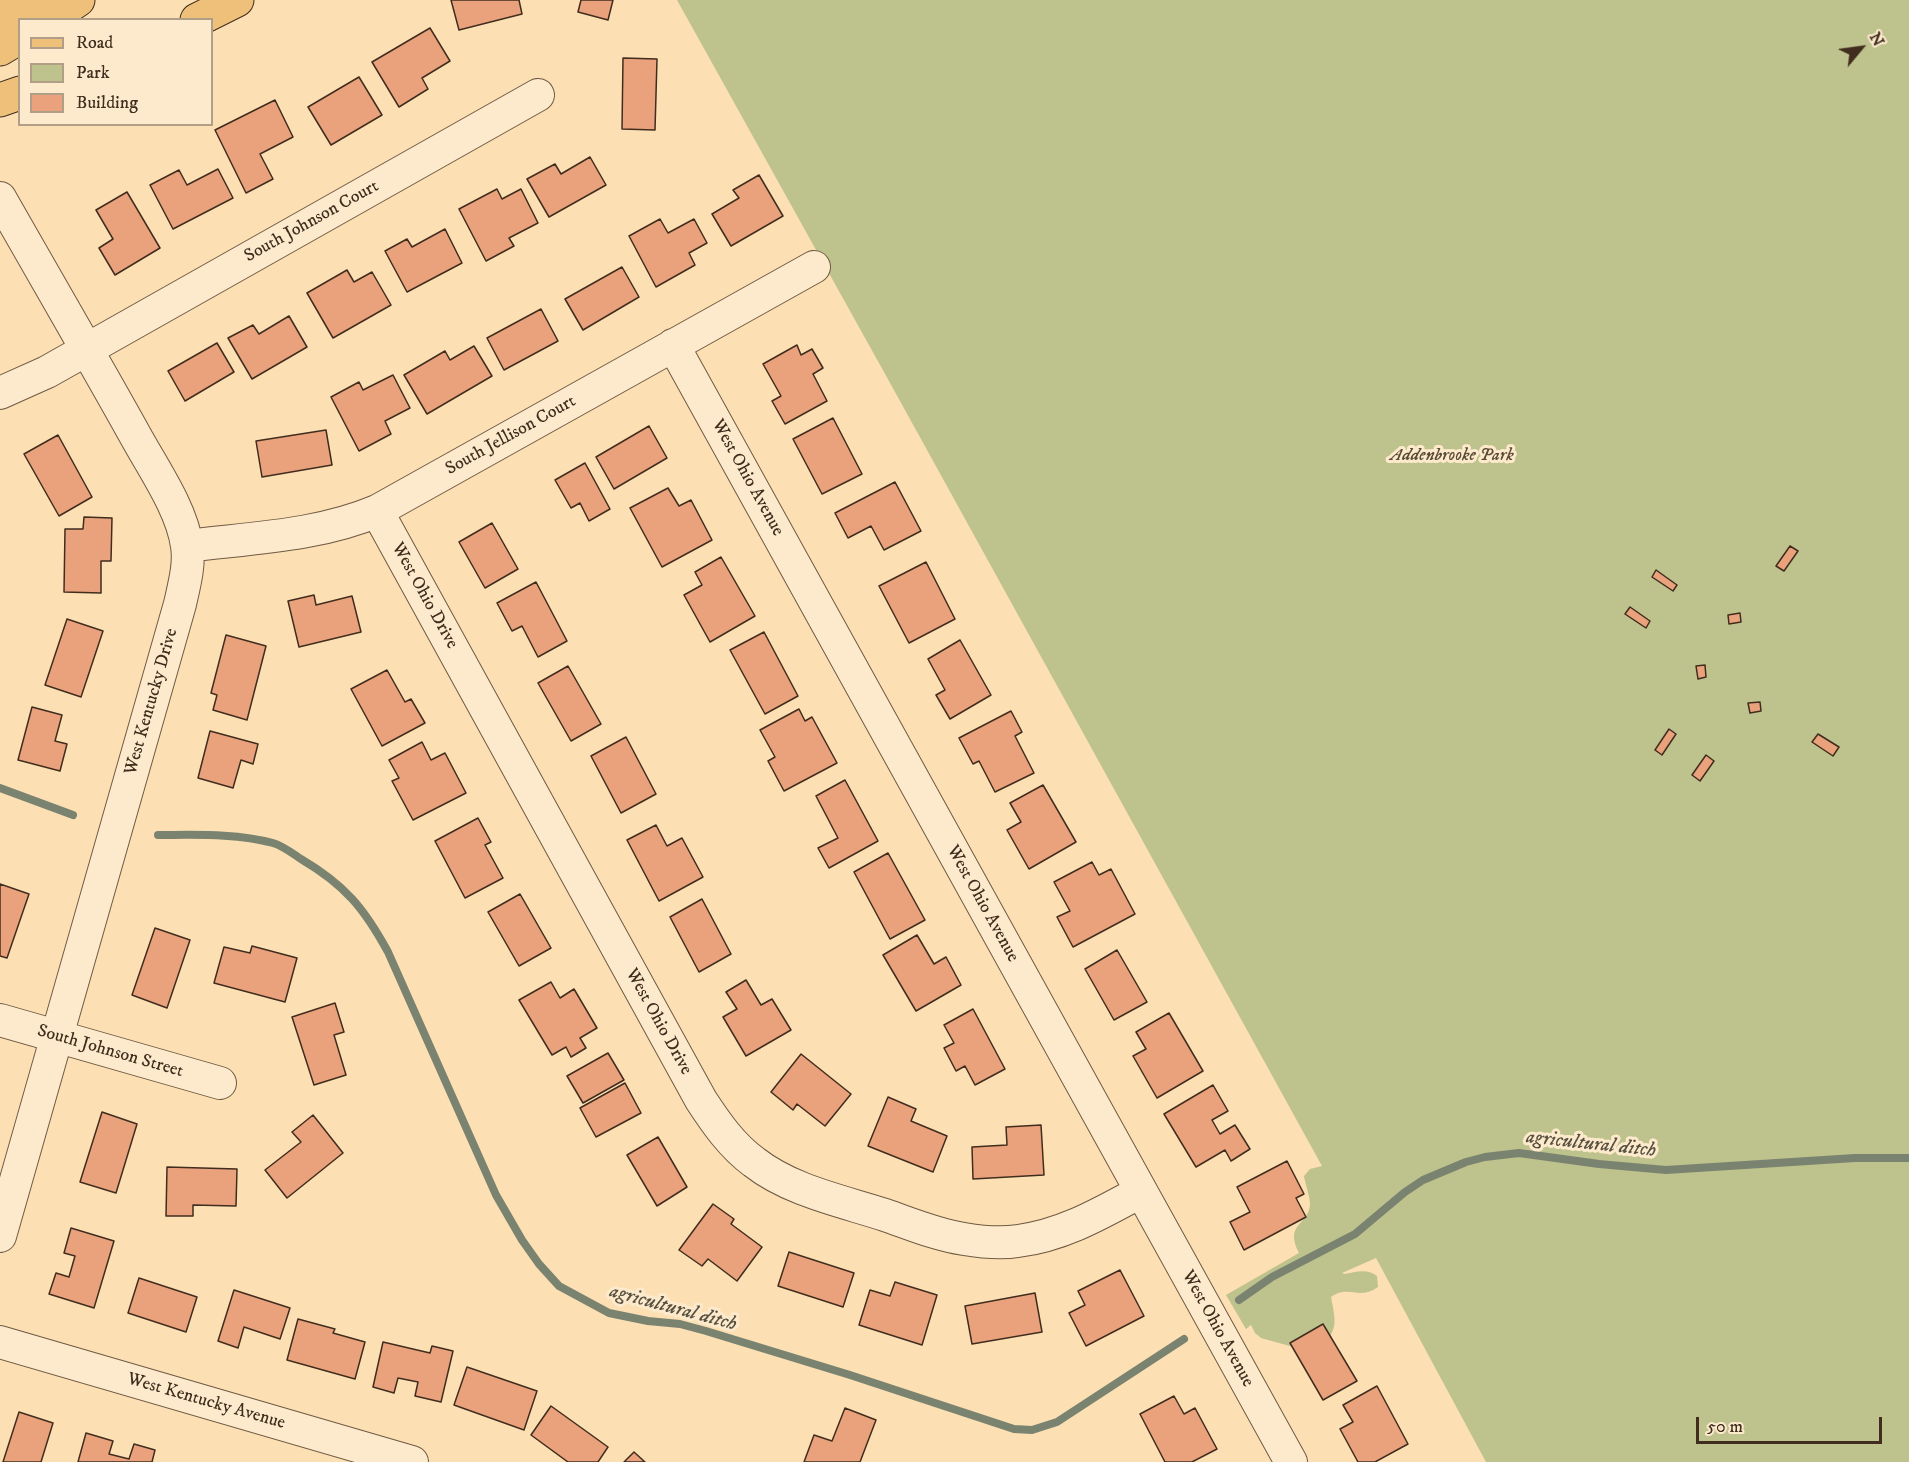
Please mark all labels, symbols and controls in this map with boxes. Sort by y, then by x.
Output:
legend [18,18,213,126]
north arrow [1831,18,1891,78]
text: N [1865,29,1889,50]
text: Road [76,32,113,54]
text: Park [76,62,110,84]
text: Building [76,92,138,114]
street label: South Johnson Court [241,176,383,268]
street label: South Jellison Court [442,391,580,481]
street label: West Ohio Avenue [706,416,788,540]
park label: Addenbrooke Park [1390,445,1514,467]
street label: West Ohio Drive [386,539,462,653]
street label: West Kentucky Drive [121,626,183,778]
street label: West Ohio Avenue [941,842,1023,966]
street label: West Ohio Drive [620,965,696,1079]
street label: South Johnson Street [34,1021,186,1083]
water label: agricultural ditch [1525,1126,1657,1164]
street label: West Ohio Avenue [1176,1267,1258,1391]
water label: agricultural ditch [607,1281,739,1337]
street label: West Kentucky Avenue [125,1369,287,1435]
scale bar [1699,1405,1885,1443]
text: 50 m [1707,1416,1743,1438]

